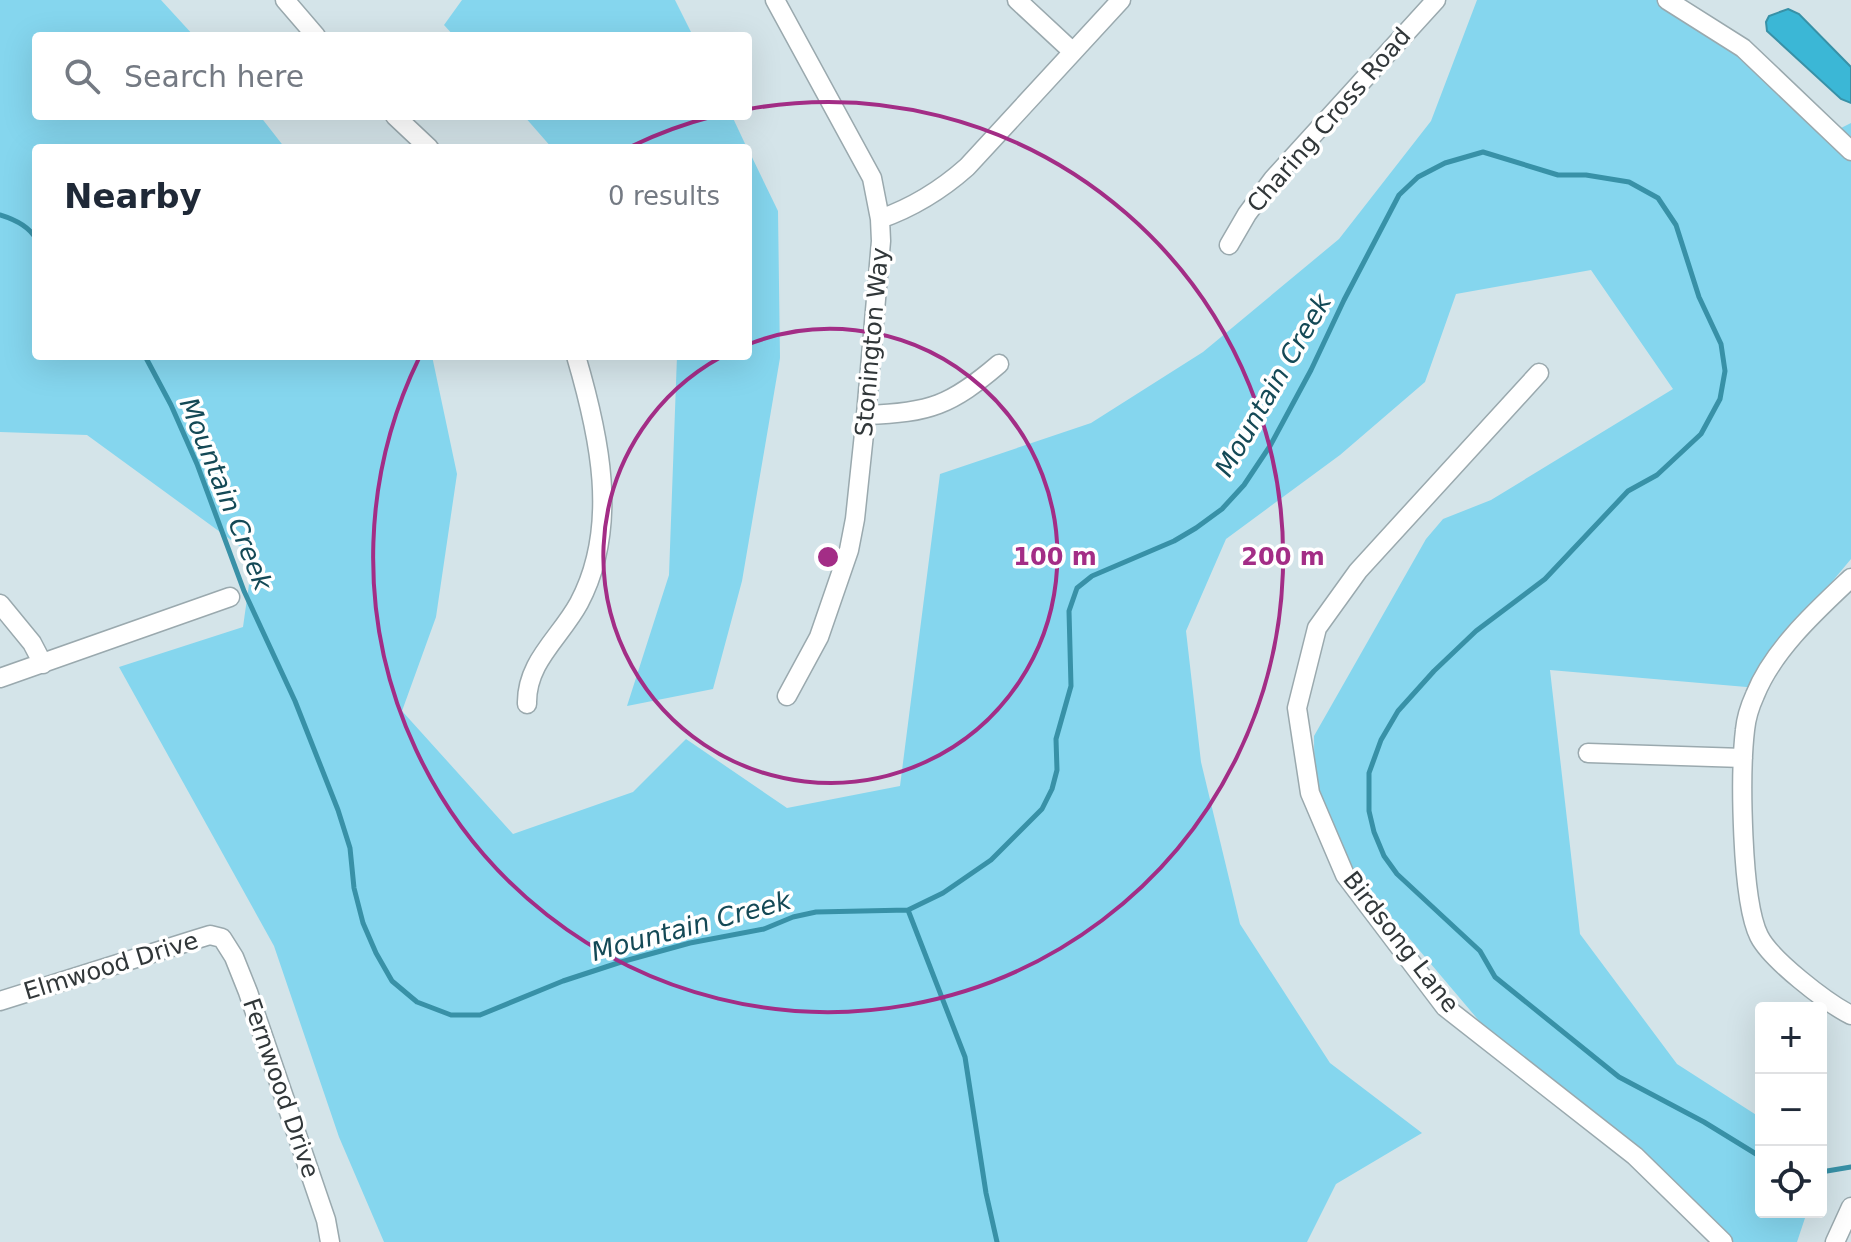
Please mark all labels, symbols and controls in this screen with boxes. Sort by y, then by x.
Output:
street label: Charing Cross Road [1241,22,1417,218]
search box [32,32,752,120]
icon: search [60,54,104,98]
text: Search here [124,59,304,94]
text: Nearby [64,176,202,216]
text: 0 results [608,181,720,211]
street label: Stonington Way [850,246,894,438]
water label: Mountain Creek [1209,288,1338,481]
water label: Mountain Creek [174,393,279,596]
centre of rings [814,543,842,571]
text: 100 m [1013,543,1097,571]
text: 200 m [1241,543,1325,571]
street label: Birdsong Lane [1337,866,1465,1018]
water label: Mountain Creek [588,885,795,967]
street label: Elmwood Drive [20,926,202,1006]
street label: Fernwood Drive [237,995,325,1181]
map controls [1755,1002,1827,1218]
button: + [1755,1002,1827,1074]
button: − [1755,1074,1827,1146]
button: locate [1755,1146,1827,1218]

